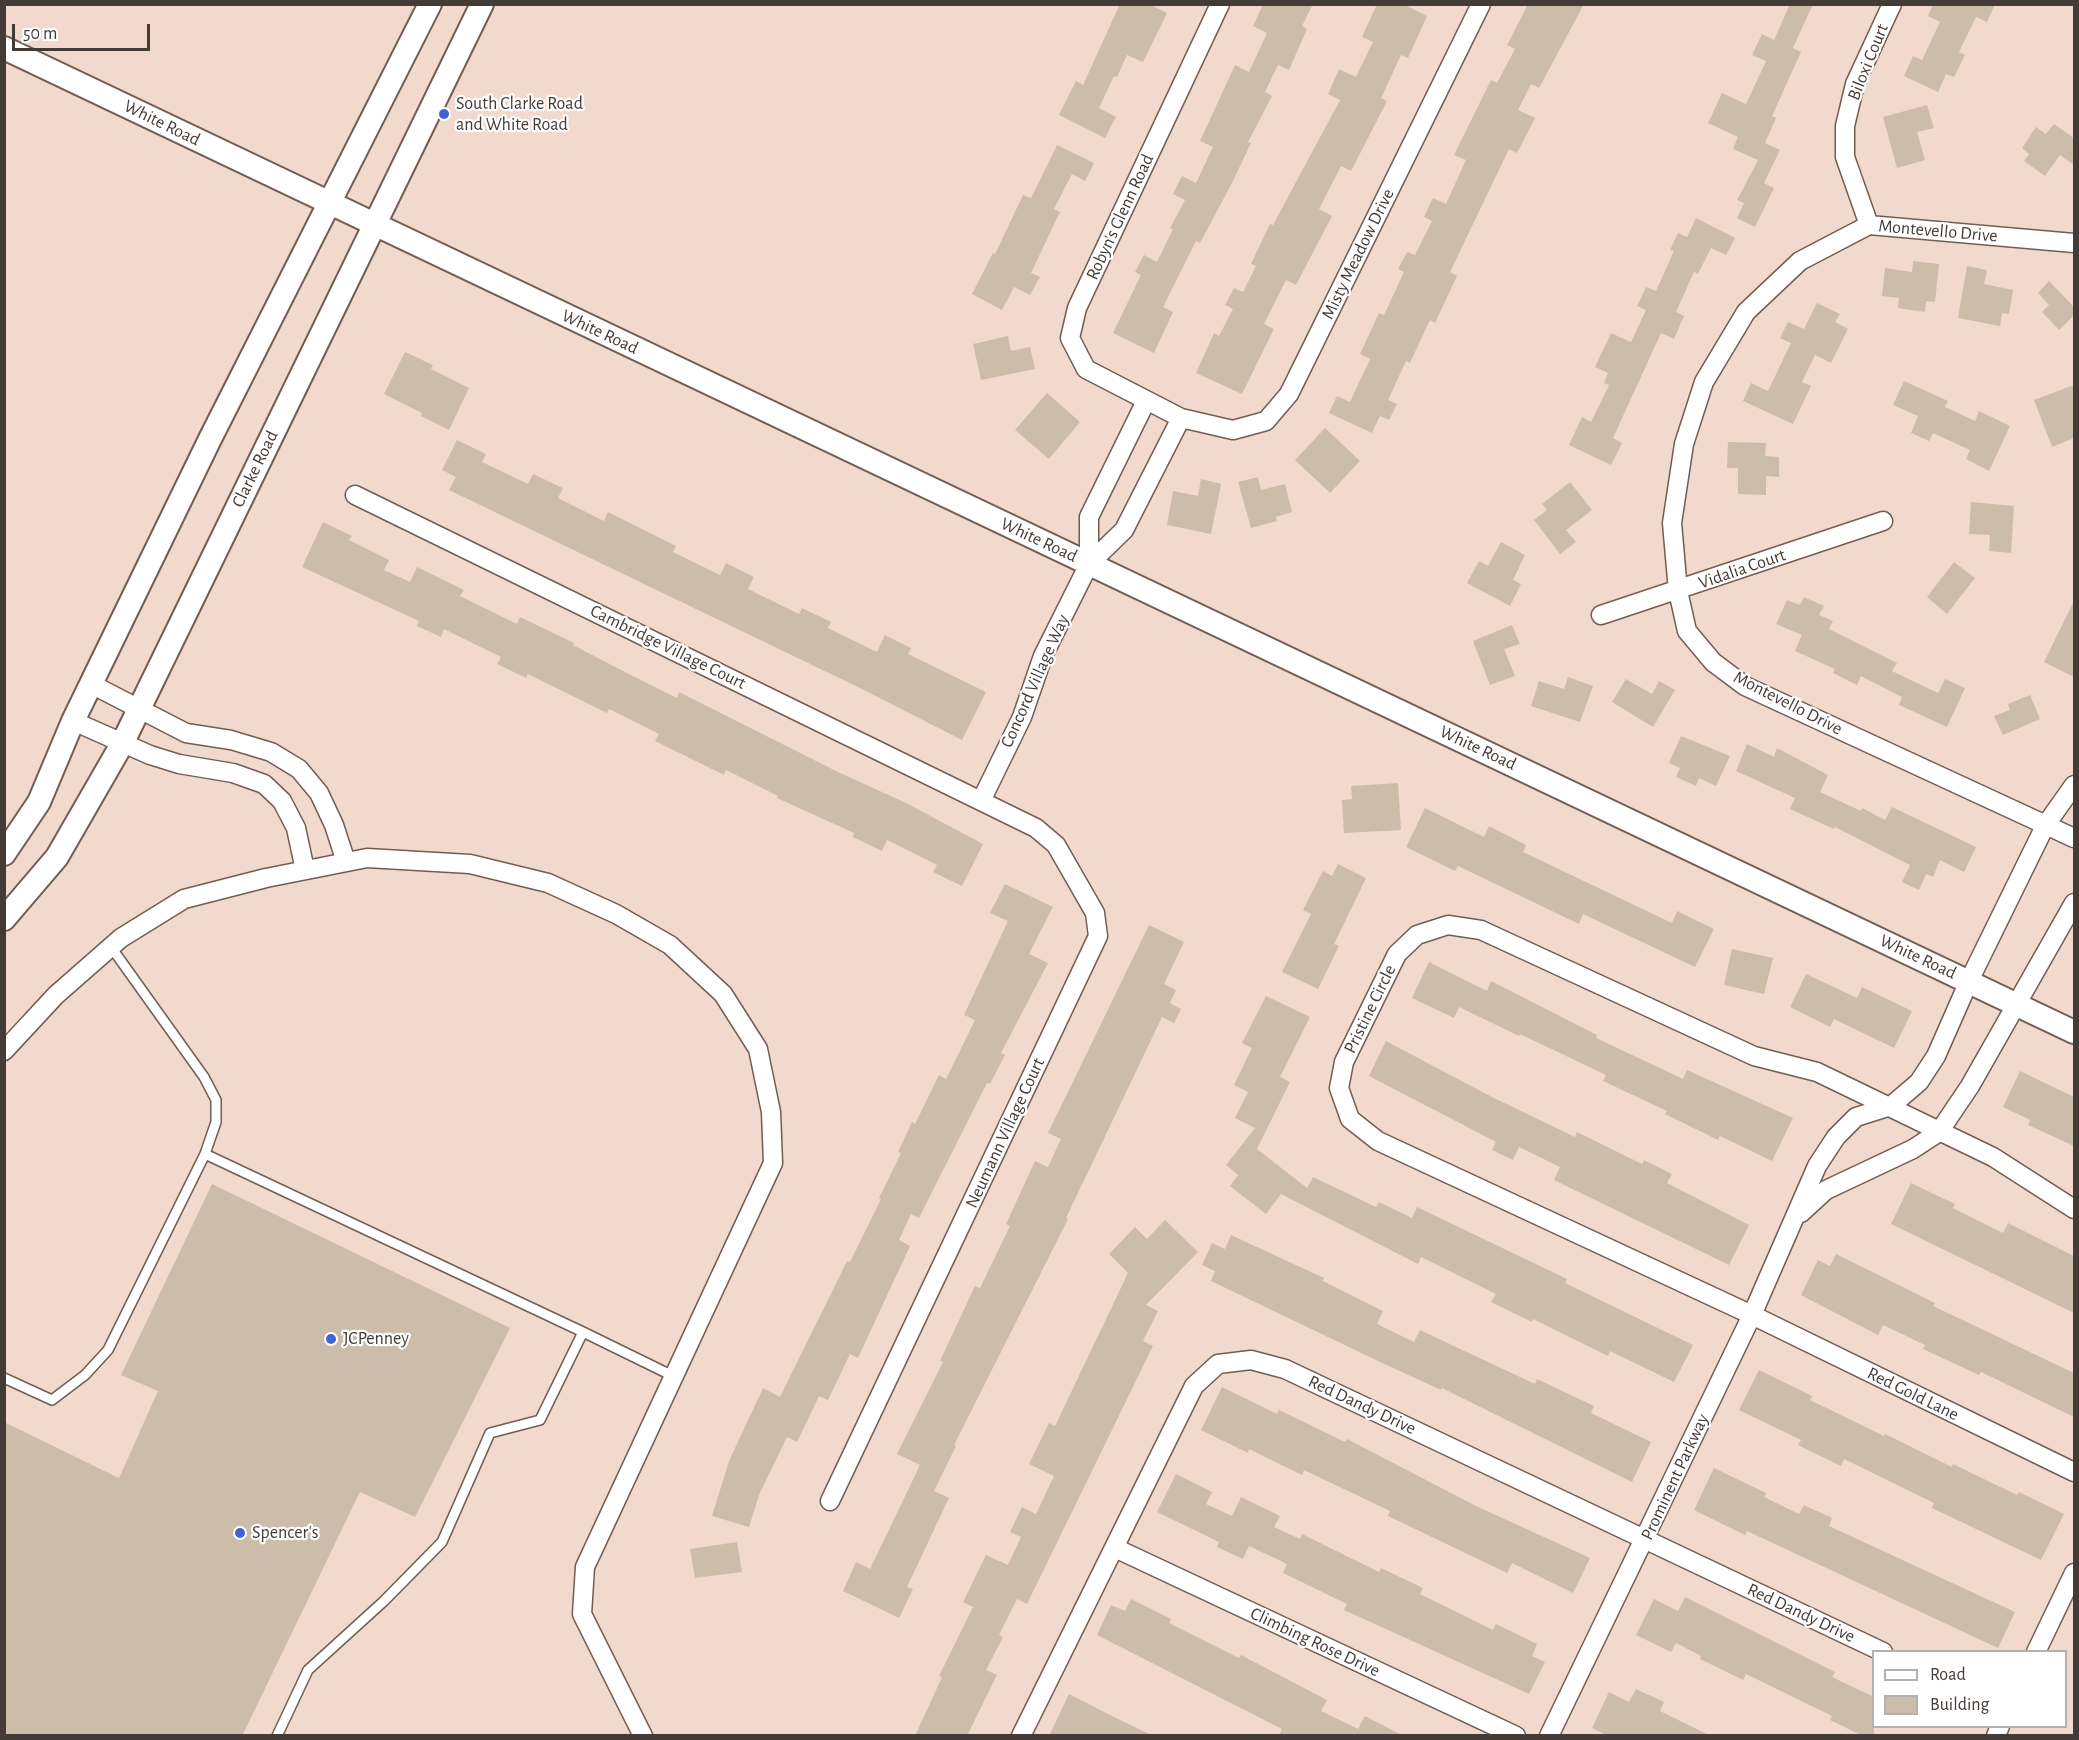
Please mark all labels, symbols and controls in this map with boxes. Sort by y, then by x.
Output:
scale bar [15,12,153,50]
street label: Biloxi Court [1843,21,1893,103]
text: 50 m [23,25,57,43]
place label: South Clarke Road and White Road [456,93,583,136]
street label: White Road [120,95,204,151]
marker: South Clarke Road and White Road [437,107,451,121]
street label: Robyn's Glenn Road [1081,151,1159,283]
street label: Misty Meadow Drive [1317,185,1399,323]
street label: Montevello Drive [1878,215,1998,247]
street label: White Road [558,305,642,359]
street label: Clarke Road [227,427,283,511]
street label: White Road [997,513,1081,567]
street label: Vidalia Court [1696,544,1788,594]
street label: Cambridge Village Court [587,600,749,694]
street label: Concord Village Way [996,611,1074,751]
street label: Montevello Drive [1730,666,1846,740]
street label: White Road [1436,721,1520,775]
street label: White Road [1876,930,1960,984]
street label: Pristine Circle [1339,961,1401,1057]
street label: Neumann Village Court [961,1054,1049,1212]
place label: JCPenney [343,1328,409,1350]
marker: JCPenney [324,1332,338,1346]
street label: Red Gold Lane [1864,1363,1962,1425]
street label: Red Dandy Drive [1305,1371,1419,1439]
street label: Prominent Parkway [1636,1411,1714,1543]
place label: Spencer's [252,1522,318,1544]
marker: Spencer's [233,1526,247,1540]
street label: Red Dandy Drive [1744,1579,1858,1647]
street label: Climbing Rose Drive [1247,1602,1383,1682]
legend [1872,1650,2067,1728]
text: Road [1930,1666,1966,1684]
text: Building [1930,1696,1989,1714]

